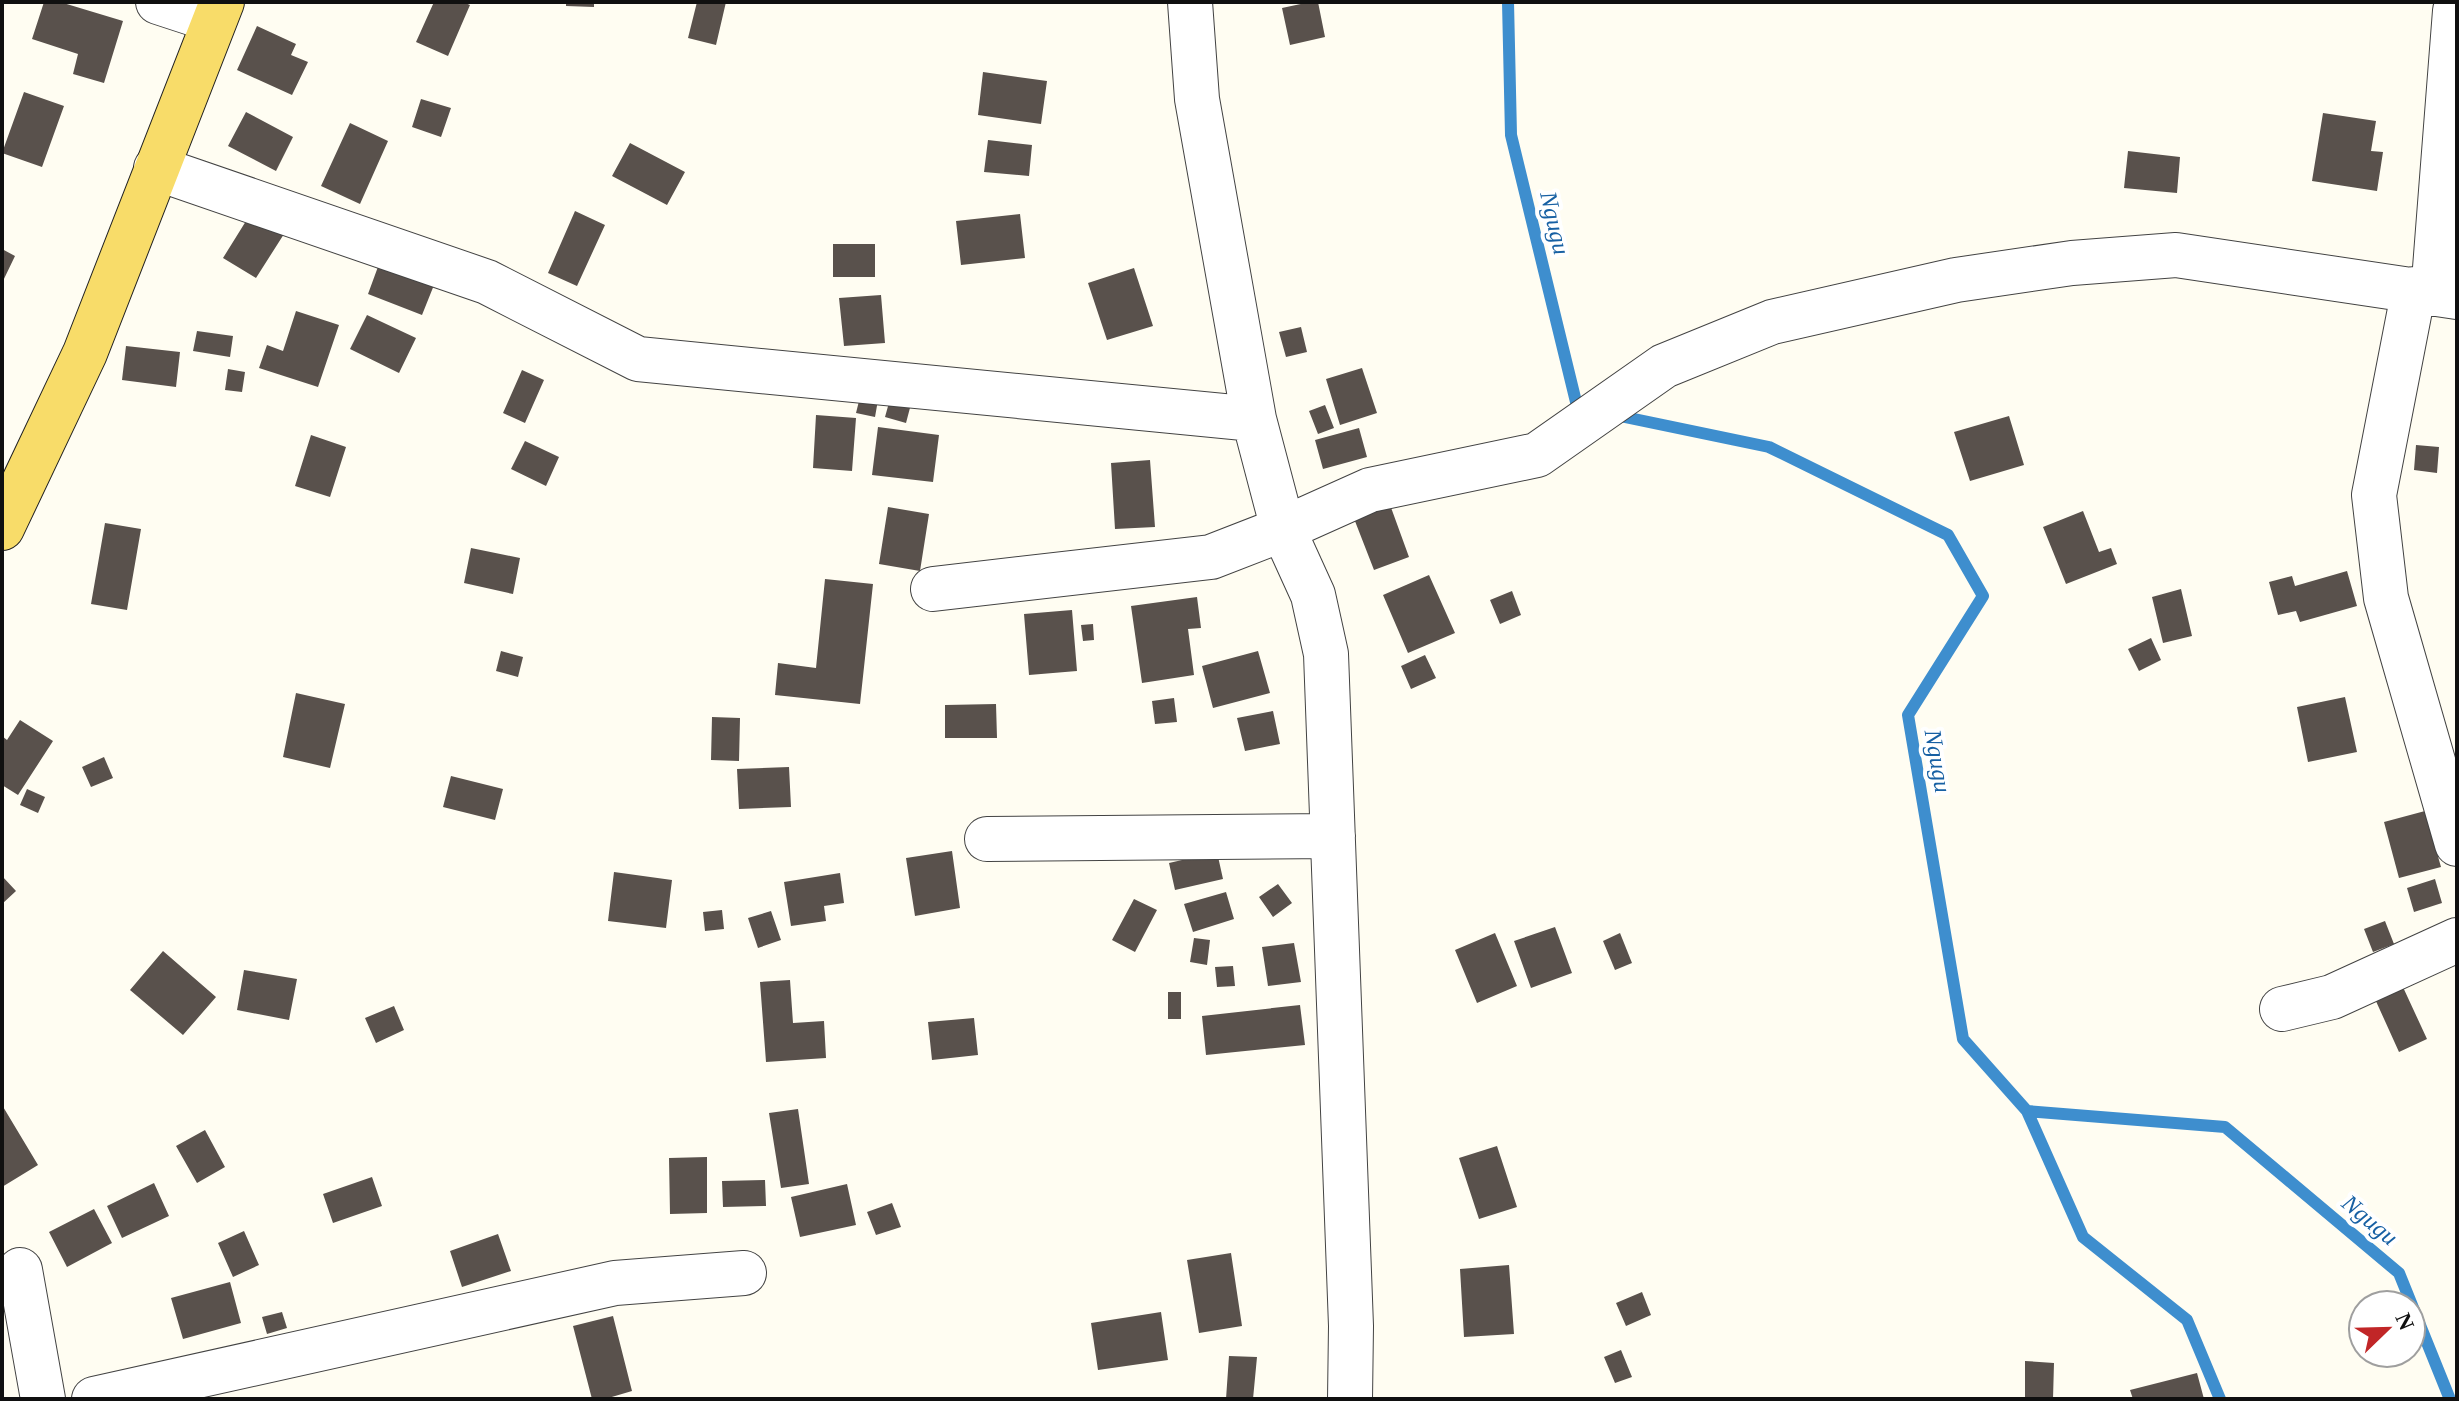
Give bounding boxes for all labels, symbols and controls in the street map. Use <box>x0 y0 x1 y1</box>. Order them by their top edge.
water label: Ngugu <box>1535 188 1575 257</box>
water label: Ngugu <box>1919 726 1956 795</box>
water label: Ngugu <box>2336 1189 2403 1251</box>
north arrow <box>2347 1289 2427 1369</box>
text: N <box>2390 1309 2420 1334</box>

